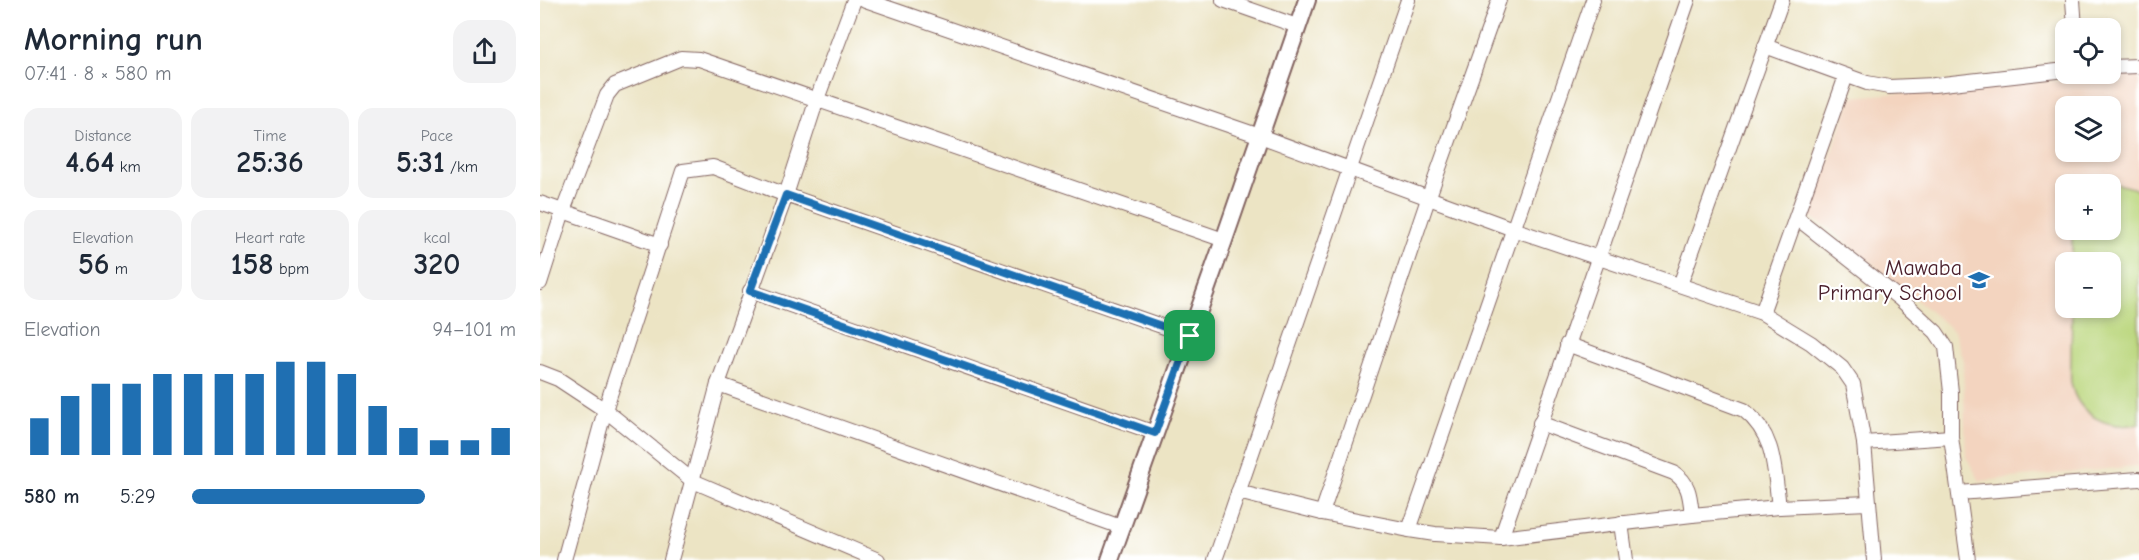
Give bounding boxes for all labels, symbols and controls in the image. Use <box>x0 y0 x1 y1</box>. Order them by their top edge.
map controls <box>2055 18 2121 318</box>
button: locate <box>2055 18 2121 84</box>
text: Morning run <box>24 20 203 58</box>
button: share <box>453 20 516 83</box>
text: 07:41 · 8 × 580 m <box>24 62 171 85</box>
button: layers <box>2055 96 2121 162</box>
text: Distance <box>74 127 132 145</box>
text: Time <box>253 127 287 145</box>
text: Pace <box>421 127 453 145</box>
text: 4.64 <box>65 145 114 180</box>
text: 25:36 <box>236 145 304 180</box>
text: 5:31 <box>396 145 445 180</box>
text: km <box>114 158 141 176</box>
text: /km <box>445 158 478 176</box>
button: + <box>2055 174 2121 240</box>
text: Elevation <box>72 229 134 247</box>
text: Heart rate <box>235 229 305 247</box>
text: kcal <box>424 229 450 247</box>
text: 56 <box>78 247 110 282</box>
text: 158 <box>231 247 274 282</box>
text: 320 <box>414 247 460 282</box>
button: − <box>2055 252 2121 318</box>
place label: Mawaba Primary School <box>1818 255 1962 306</box>
text: m <box>110 260 128 278</box>
text: bpm <box>274 260 309 278</box>
school or university icon: Mawaba Primary School <box>1967 268 1991 292</box>
pin <box>1164 310 1215 361</box>
text: Elevation <box>24 318 101 341</box>
text: 94–101 m <box>432 318 516 341</box>
icon: arrive <box>1173 319 1206 352</box>
text: 580 m <box>24 485 79 508</box>
text: 5:29 <box>120 485 156 508</box>

